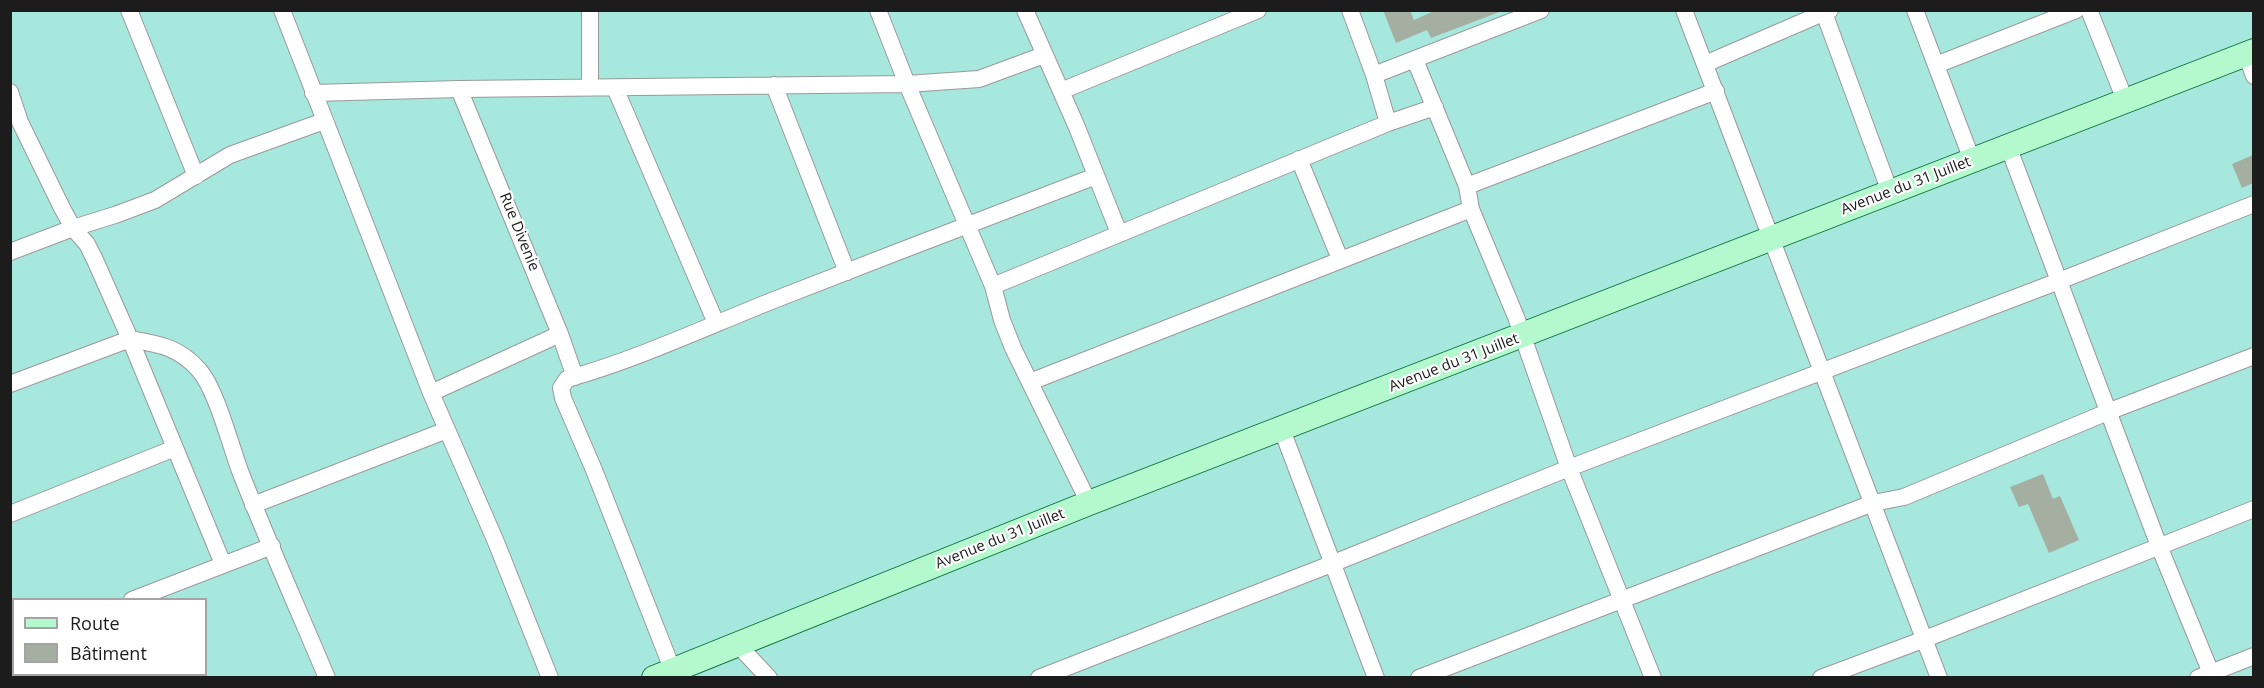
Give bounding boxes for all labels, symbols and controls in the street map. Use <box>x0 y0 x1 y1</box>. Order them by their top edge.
street label: Avenue du 31 Juillet <box>1838 153 1974 219</box>
street label: Rue Divenie <box>495 190 543 274</box>
street label: Avenue du 31 Juillet <box>1386 330 1522 396</box>
street label: Avenue du 31 Juillet <box>933 505 1067 573</box>
legend <box>12 598 207 676</box>
text: Route <box>70 611 120 635</box>
text: Bâtiment <box>70 641 147 665</box>

